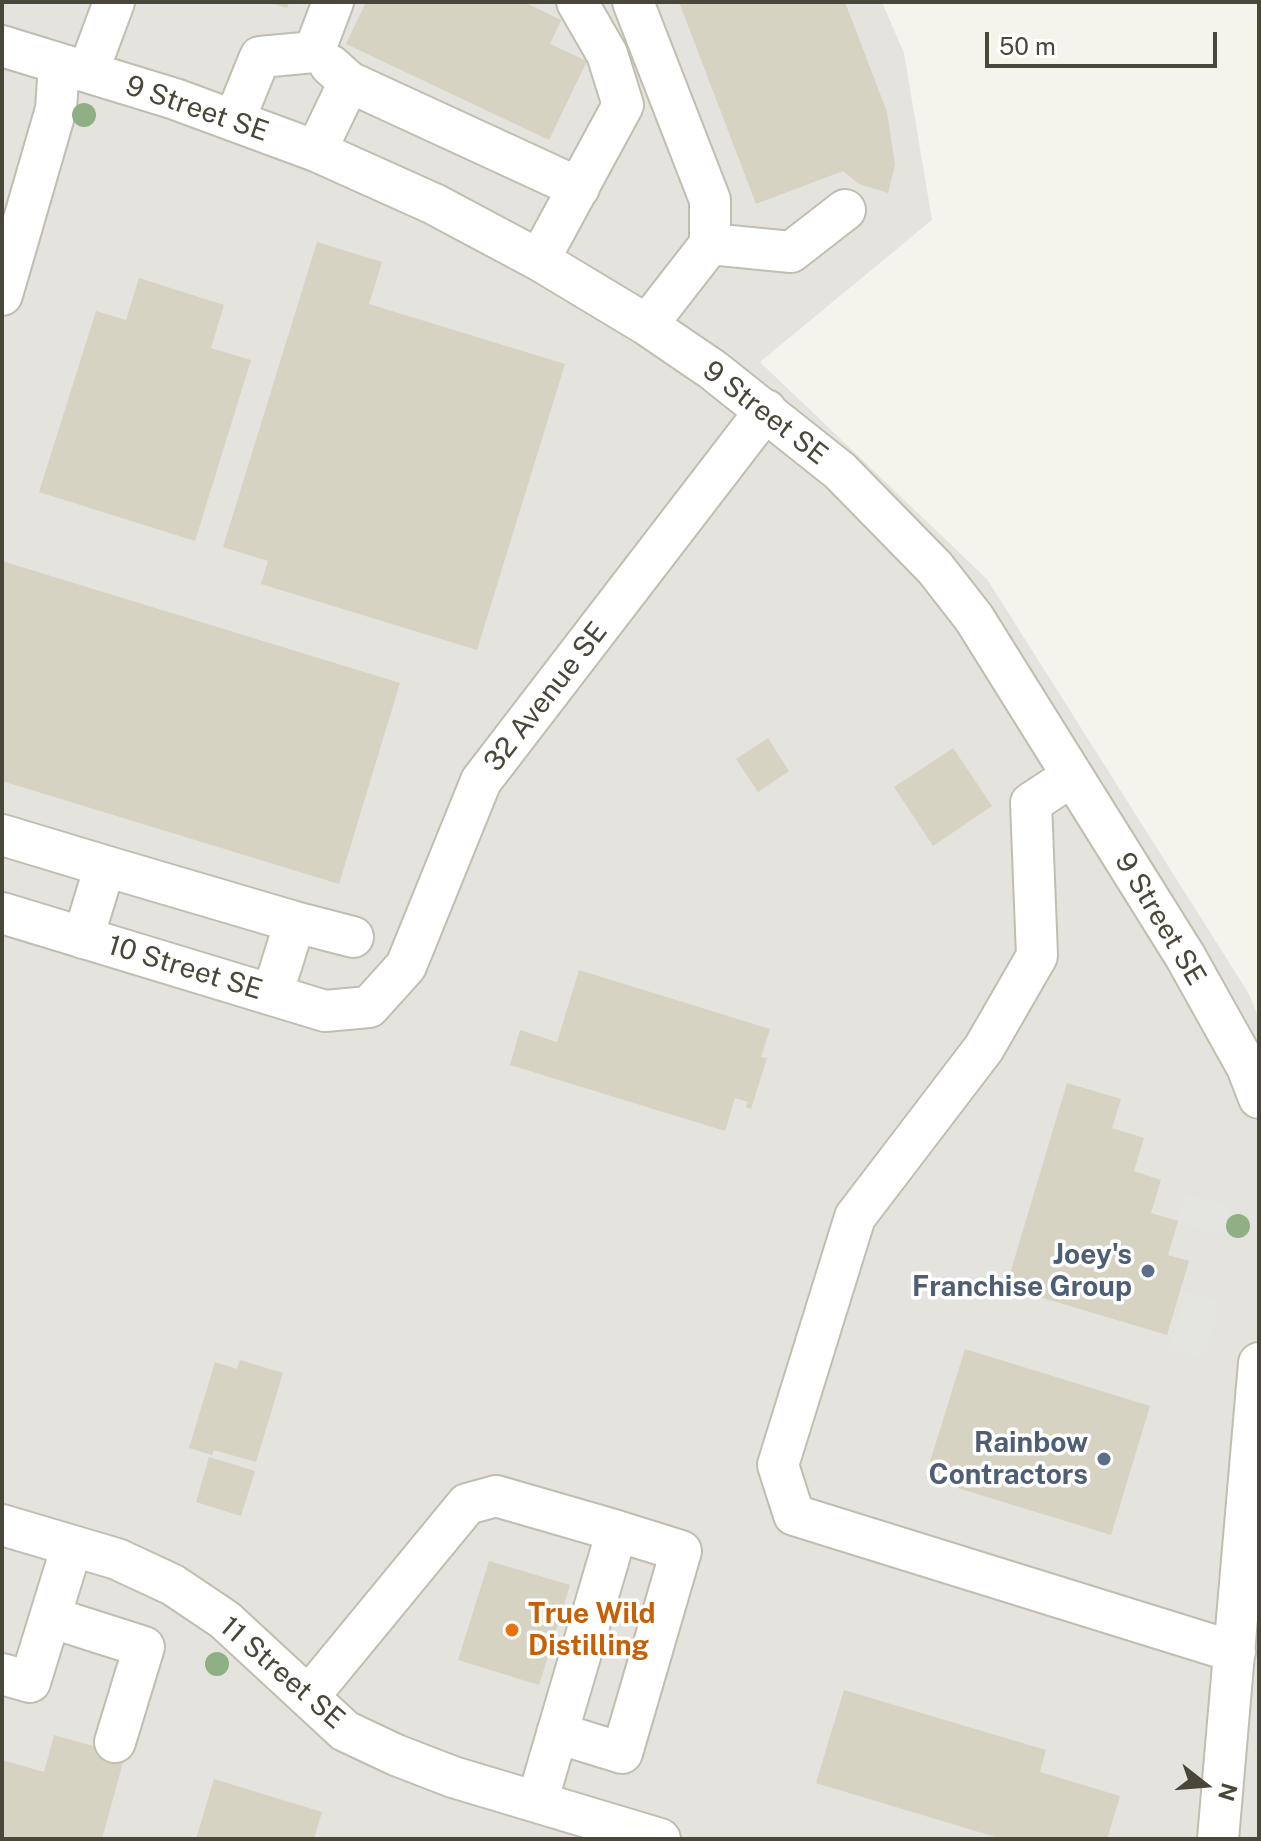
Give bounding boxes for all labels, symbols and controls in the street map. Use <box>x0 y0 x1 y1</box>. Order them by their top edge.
scale bar <box>989 16 1221 66</box>
text: 50 m <box>999 32 1056 60</box>
street label: 9 Street SE <box>121 69 273 149</box>
street label: 9 Street SE <box>696 354 834 472</box>
street label: 32 Avenue SE <box>477 616 615 778</box>
street label: 9 Street SE <box>1107 847 1213 991</box>
street label: 10 Street SE <box>104 929 266 1007</box>
place label: Joey's Franchise Group <box>912 1238 1132 1304</box>
marker: Joey's Franchise Group <box>1139 1262 1157 1280</box>
place label: Rainbow Contractors <box>928 1426 1088 1492</box>
marker: Rainbow Contractors <box>1095 1450 1113 1468</box>
place label: True Wild Distilling <box>528 1597 656 1663</box>
street label: 11 Street SE <box>213 1610 351 1736</box>
marker: True Wild Distilling <box>503 1621 521 1639</box>
north arrow <box>1165 1745 1245 1825</box>
text: N <box>1213 1780 1243 1804</box>

